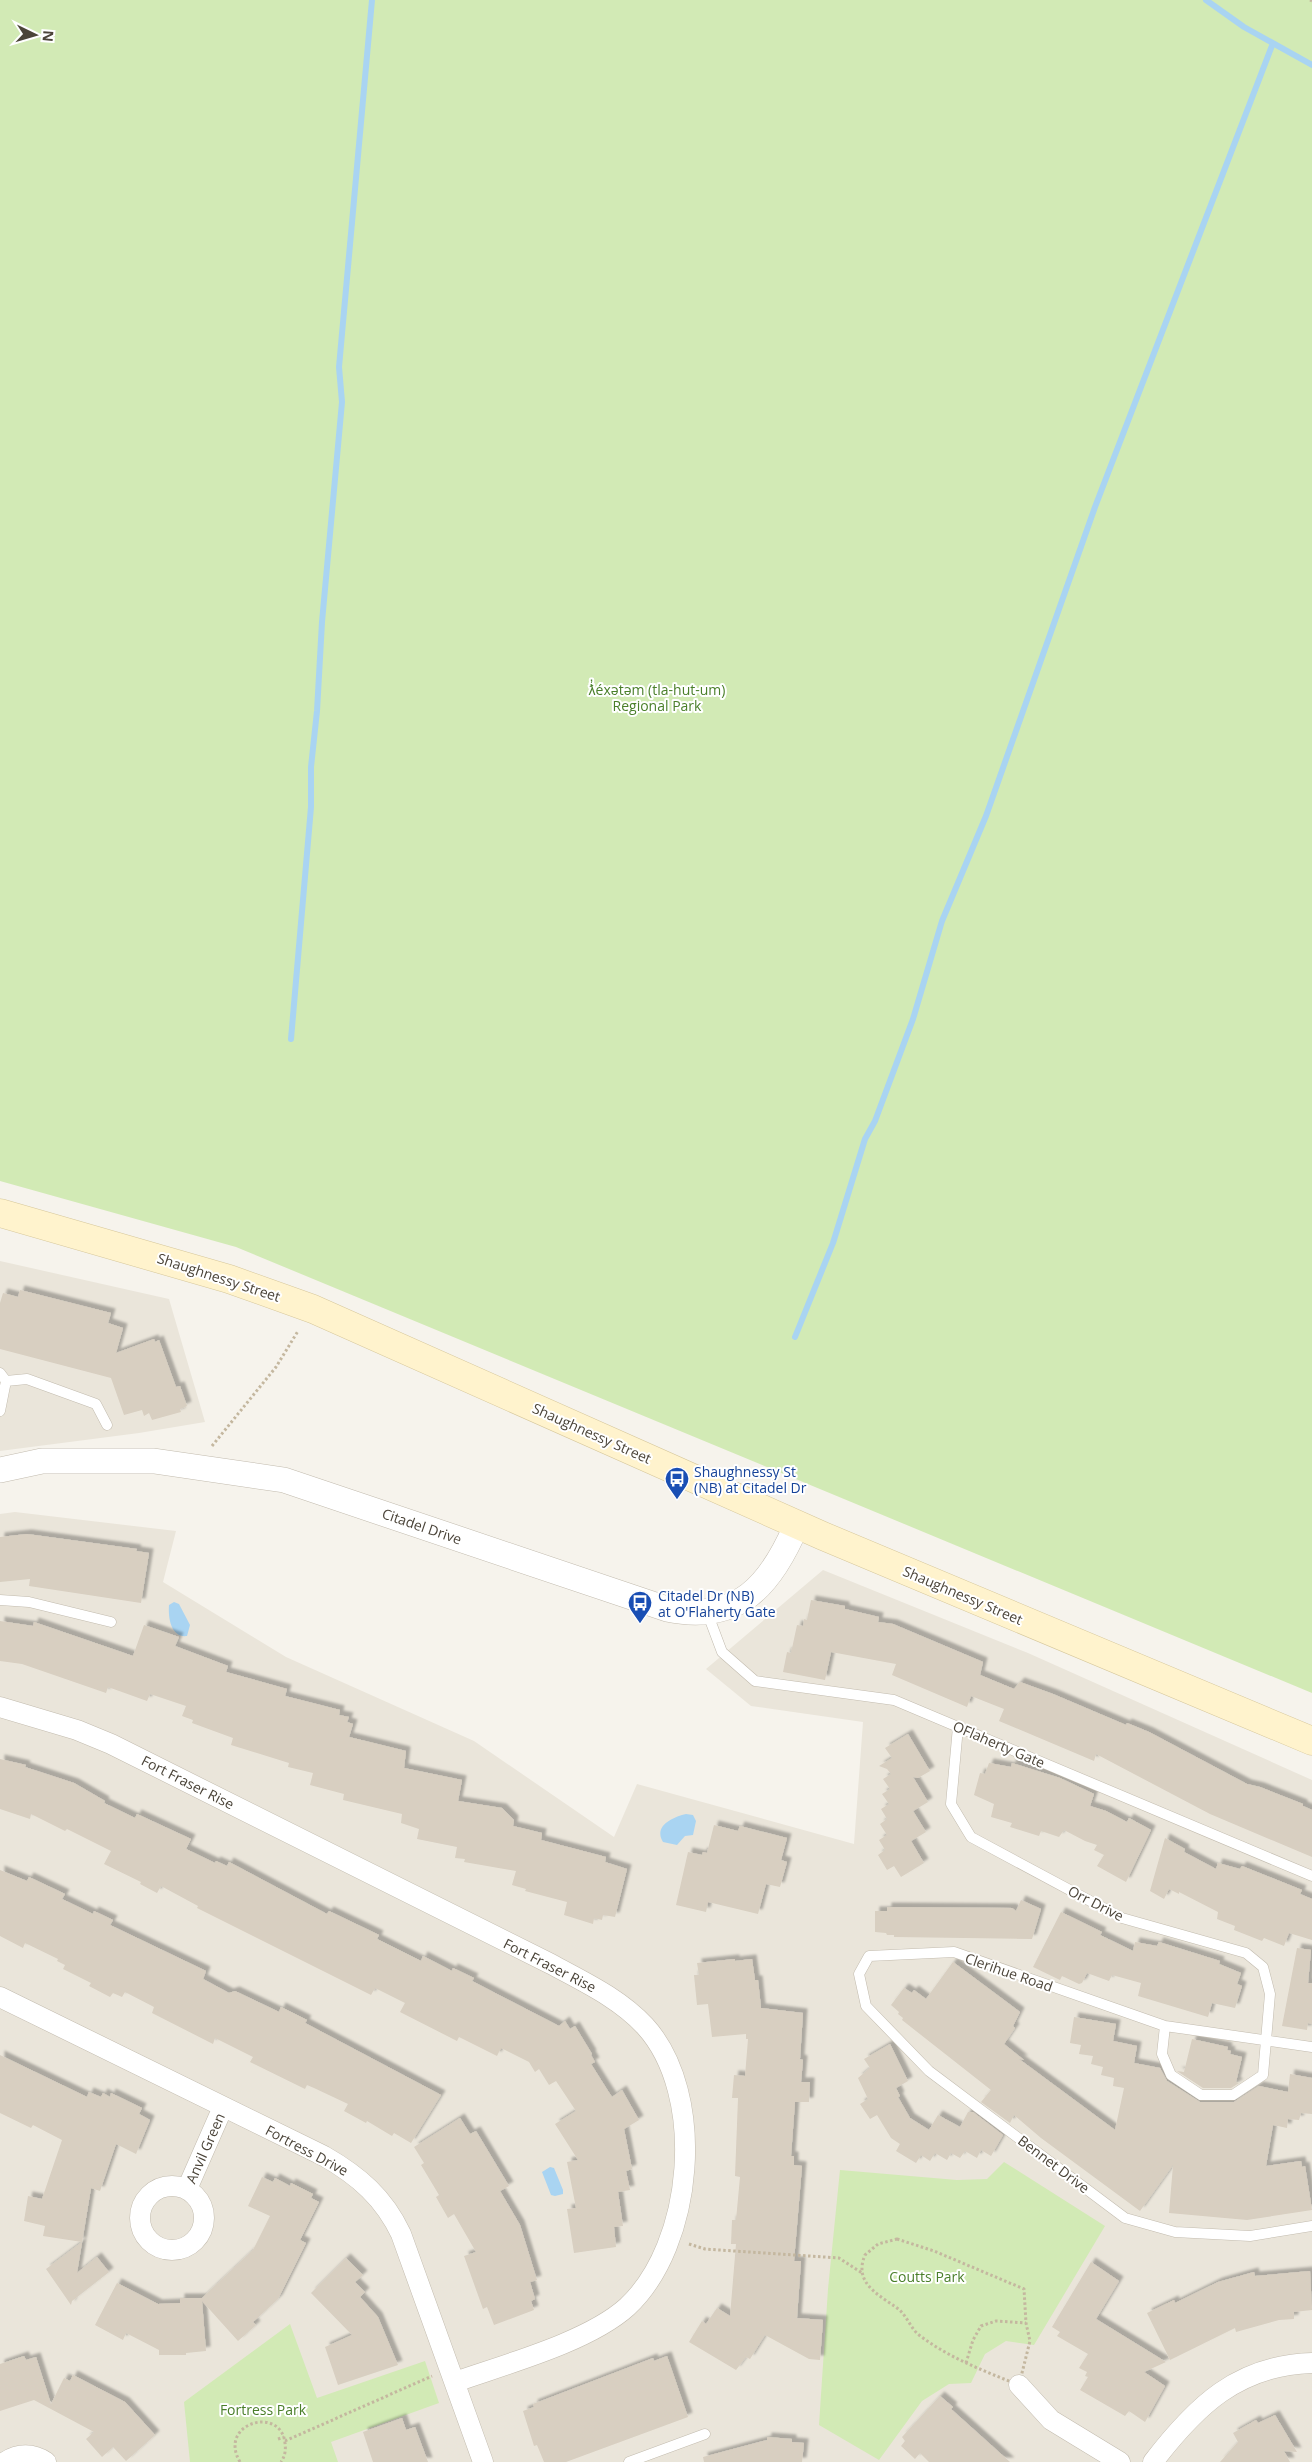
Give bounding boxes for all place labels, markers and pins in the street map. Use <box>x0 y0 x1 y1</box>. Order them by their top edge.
place label: Shaughnessy St (NB) at Citadel Dr <box>694 1462 807 1497</box>
bus stop icon: Shaughnessy St (NB) at Citadel Dr <box>664 1466 690 1500</box>
place label: Citadel Dr (NB) at O'Flaherty Gate <box>658 1586 776 1621</box>
bus stop icon: Citadel Dr (NB) at O'Flaherty Gate <box>627 1590 653 1624</box>

